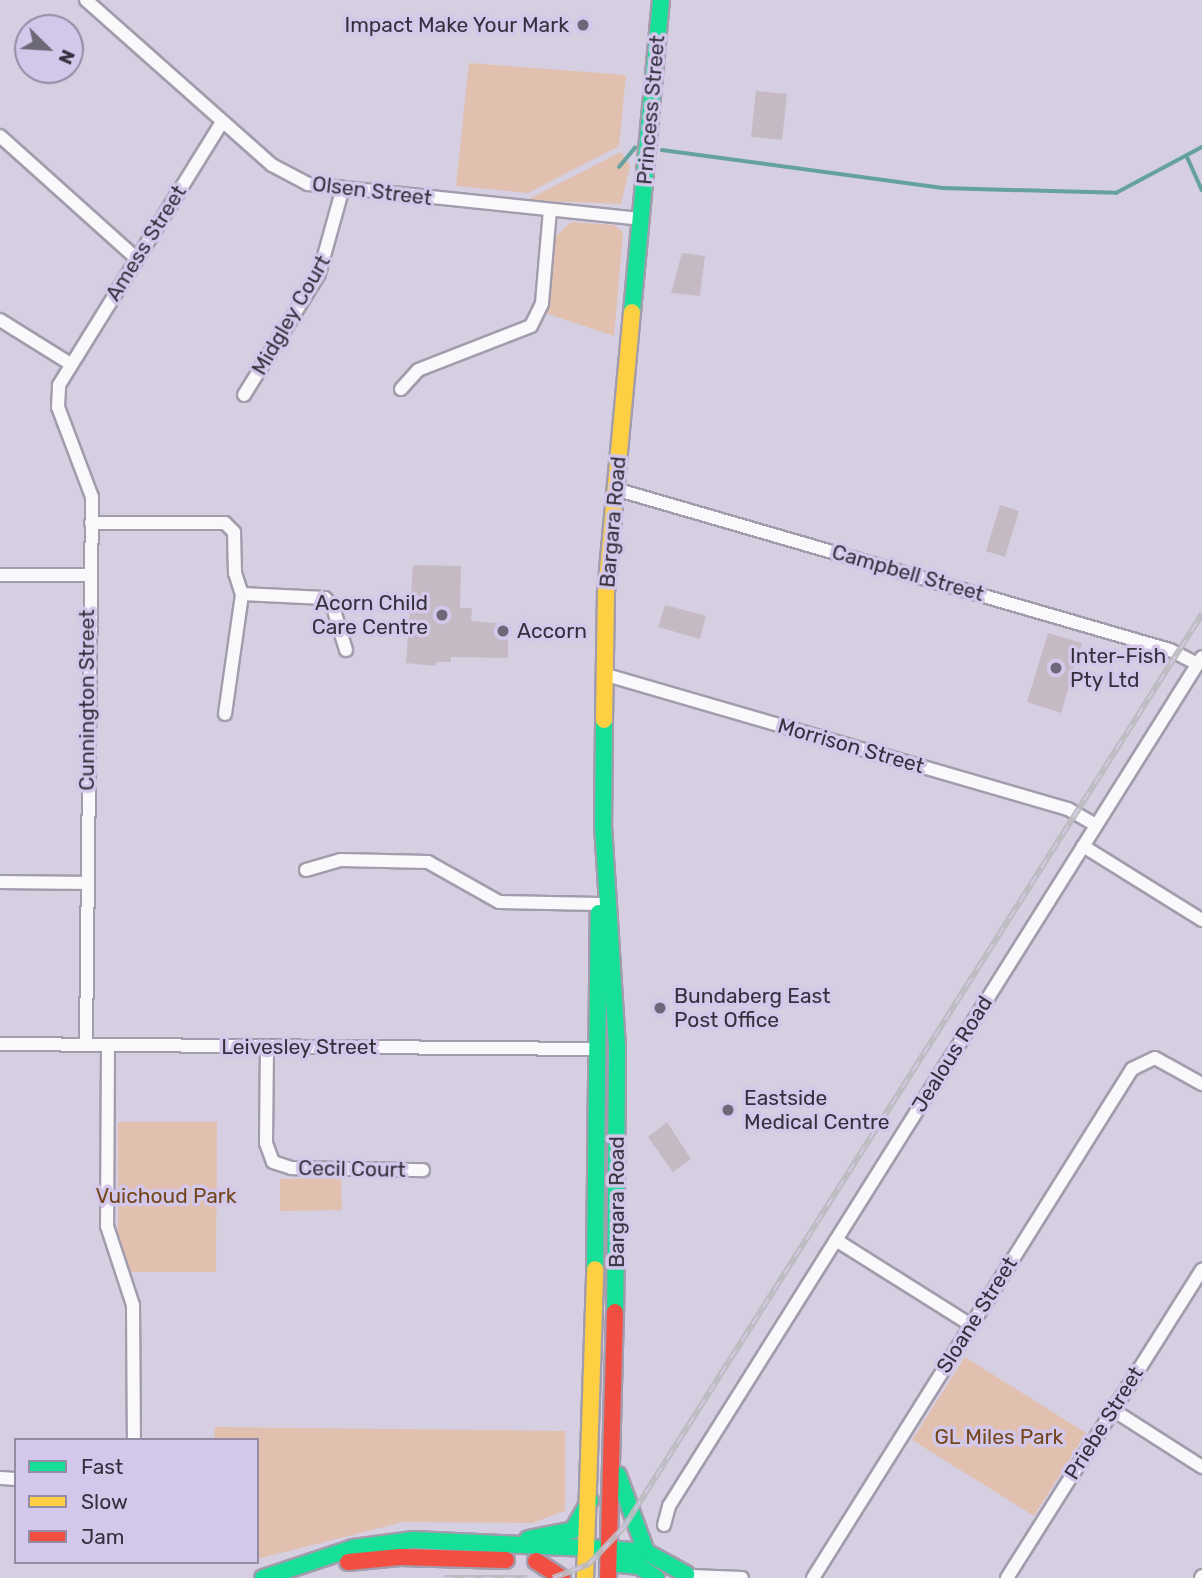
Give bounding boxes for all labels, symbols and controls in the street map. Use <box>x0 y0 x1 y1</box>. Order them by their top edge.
place label: Impact Make Your Mark <box>343 12 569 38</box>
north arrow <box>14 14 84 84</box>
marker: Impact Make Your Mark <box>575 17 591 33</box>
street label: Princess Street <box>632 34 670 186</box>
text: N <box>54 46 80 68</box>
street label: Olsen Street <box>311 171 433 211</box>
street label: Amess Street <box>100 180 192 306</box>
street label: Midgley Court <box>246 250 336 380</box>
street label: Bargara Road <box>595 455 631 589</box>
street label: Campbell Street <box>829 539 987 607</box>
place label: Acorn Child Care Centre <box>312 590 428 640</box>
marker: Acorn Child Care Centre <box>434 607 450 623</box>
street label: Cunnington Street <box>74 609 100 791</box>
place label: Accorn <box>517 618 587 644</box>
marker: Accorn <box>495 623 511 639</box>
place label: Inter-Fish Pty Ltd <box>1070 643 1166 693</box>
marker: Inter-Fish Pty Ltd <box>1048 660 1064 676</box>
street label: Morrison Street <box>775 713 927 779</box>
place label: Bundaberg East Post Office <box>674 983 830 1033</box>
street label: Jealous Road <box>906 991 998 1117</box>
marker: Bundaberg East Post Office <box>652 1000 668 1016</box>
street label: Leivesley Street <box>221 1034 377 1060</box>
place label: Eastside Medical Centre <box>744 1085 890 1135</box>
marker: Eastside Medical Centre <box>718 1100 738 1120</box>
street label: Bargara Road <box>604 1136 630 1268</box>
street label: Cecil Court <box>298 1155 406 1183</box>
park label: Vuichoud Park <box>95 1183 237 1209</box>
street label: Sloane Street <box>931 1252 1023 1378</box>
street label: Priebe Street <box>1059 1362 1149 1484</box>
park label: GL Miles Park <box>934 1424 1064 1450</box>
legend <box>14 1438 259 1564</box>
text: Fast <box>81 1454 123 1479</box>
text: Slow <box>81 1489 128 1514</box>
text: Jam <box>81 1524 125 1549</box>

